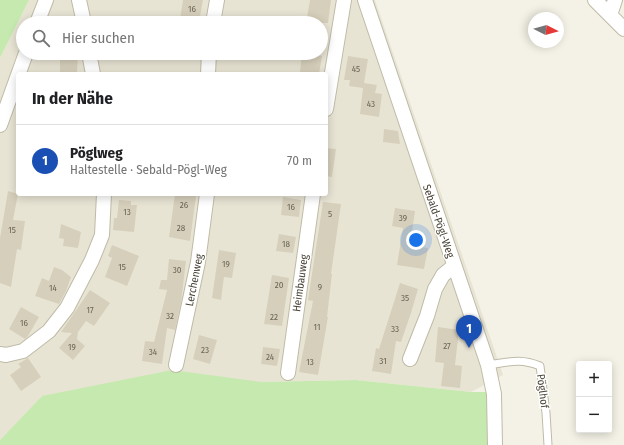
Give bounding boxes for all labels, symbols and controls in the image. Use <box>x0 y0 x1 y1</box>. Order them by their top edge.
house number: 16 <box>188 4 197 14</box>
north arrow <box>528 12 564 48</box>
search box <box>16 16 328 60</box>
icon: search <box>30 27 52 49</box>
text: Hier suchen <box>62 29 135 47</box>
house number: 45 <box>352 64 360 74</box>
text: In der Nähe <box>32 88 113 109</box>
house number: 43 <box>367 99 375 109</box>
text: Pöglweg <box>70 144 123 162</box>
text: 1 <box>42 153 48 168</box>
text: 70 m <box>287 153 312 168</box>
text: Haltestelle · Sebald-Pögl-Weg <box>70 162 227 177</box>
street label: Sebald-Pögl-Weg <box>420 183 457 260</box>
house number: 26 <box>180 200 189 210</box>
house number: 16 <box>287 202 296 212</box>
house number: 13 <box>123 207 131 217</box>
house number: 5 <box>328 209 332 219</box>
house number: 39 <box>399 213 407 223</box>
house number: 28 <box>177 223 186 233</box>
house number: 15 <box>8 225 16 235</box>
your location <box>406 230 426 250</box>
house number: 18 <box>282 239 291 249</box>
street label: Lerchenweg <box>183 252 206 307</box>
street label: Heimbauweg <box>290 253 311 313</box>
house number: 19 <box>222 259 230 269</box>
house number: 15 <box>118 262 126 272</box>
house number: 30 <box>173 265 182 275</box>
house number: 20 <box>275 280 284 290</box>
house number: 9 <box>318 282 322 292</box>
house number: 14 <box>49 283 58 293</box>
house number: 35 <box>401 293 409 303</box>
house number: 17 <box>86 305 94 315</box>
house number: 32 <box>166 311 174 321</box>
house number: 22 <box>270 312 278 322</box>
pin: 1 <box>456 315 482 348</box>
house number: 16 <box>20 318 29 328</box>
house number: 11 <box>314 322 320 332</box>
house number: 33 <box>391 324 399 334</box>
house number: 27 <box>443 341 451 351</box>
house number: 19 <box>68 342 76 352</box>
house number: 23 <box>201 345 209 355</box>
house number: 34 <box>149 347 158 357</box>
house number: 24 <box>266 352 275 362</box>
house number: 31 <box>379 356 387 366</box>
house number: 13 <box>306 357 314 367</box>
map controls <box>576 361 612 433</box>
button: + <box>576 361 612 397</box>
street label: Pöglhof <box>534 373 551 409</box>
button: − <box>576 397 612 433</box>

